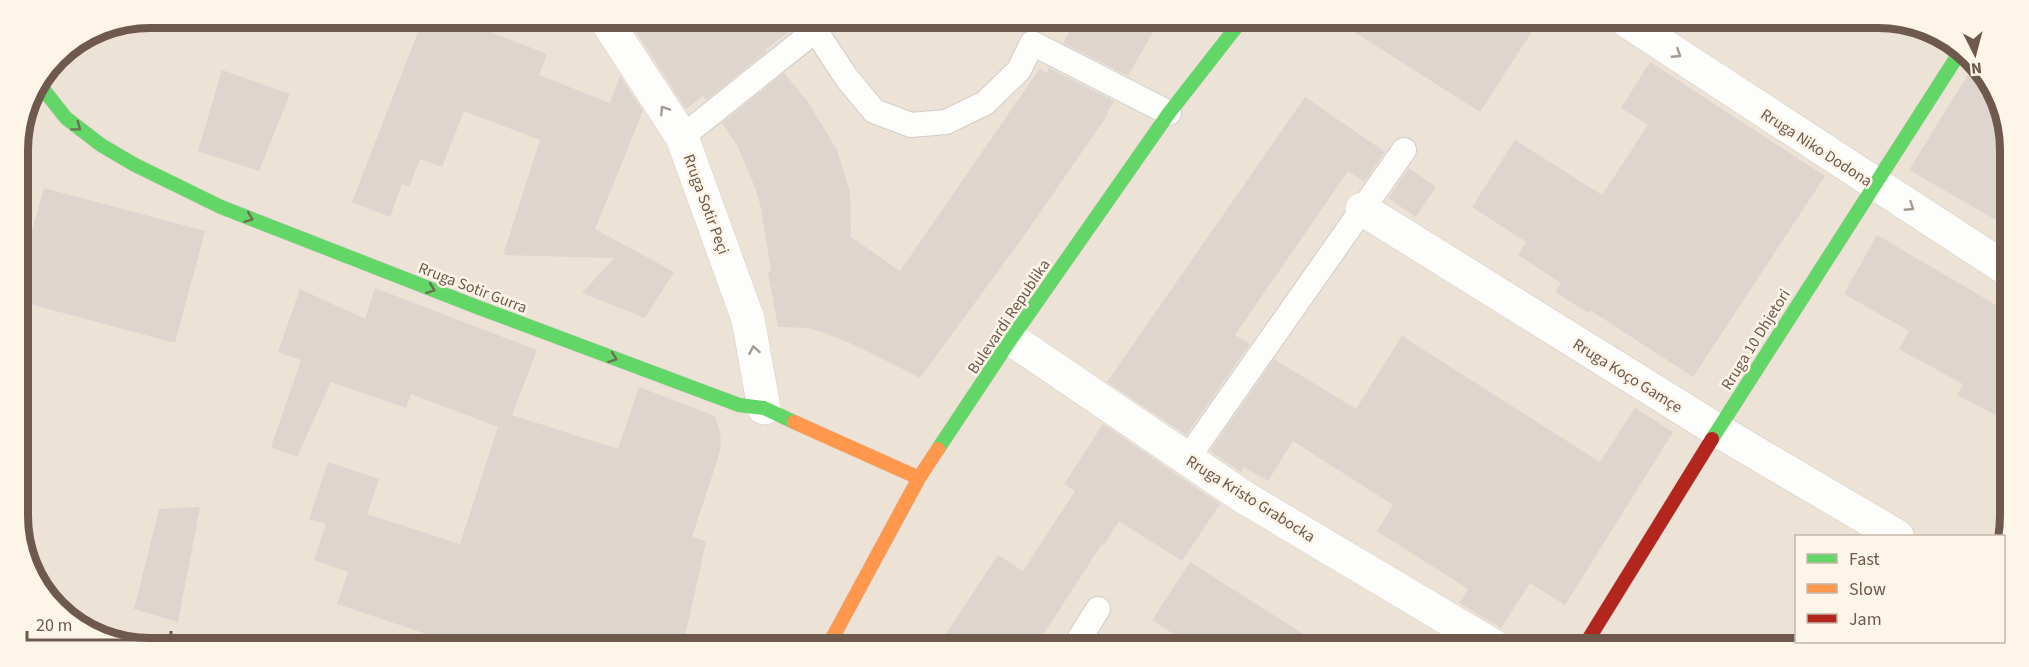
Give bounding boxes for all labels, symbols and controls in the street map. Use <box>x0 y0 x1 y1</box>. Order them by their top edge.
north arrow <box>1945 24 2005 84</box>
one-way arrow <box>1670 47 1681 58</box>
text: N <box>1970 56 1983 79</box>
street label: Rruga Niko Dodona <box>1756 103 1877 192</box>
one-way arrow <box>661 105 672 116</box>
one-way arrow <box>71 120 82 131</box>
street label: Rruga Sotir Peçi <box>678 151 734 258</box>
one-way arrow <box>1904 200 1914 212</box>
one-way arrow <box>244 210 254 223</box>
street label: Bulevardi Republika <box>962 255 1055 378</box>
street label: Rruga Sotir Gurra <box>415 257 530 319</box>
one-way arrow <box>425 282 436 294</box>
street label: Rruga 10 Dhjetori <box>1716 285 1796 394</box>
street label: Rruga Koço Gamçe <box>1569 333 1686 418</box>
one-way arrow <box>748 345 761 355</box>
one-way arrow <box>607 350 618 363</box>
street label: Rruga Kristo Grabocka <box>1182 450 1319 547</box>
legend <box>1795 535 2005 643</box>
text: Fast <box>1849 547 1880 572</box>
text: Slow <box>1849 577 1886 602</box>
scale bar <box>27 604 171 642</box>
text: Jam <box>1849 607 1882 632</box>
text: 20 m <box>36 613 72 638</box>

